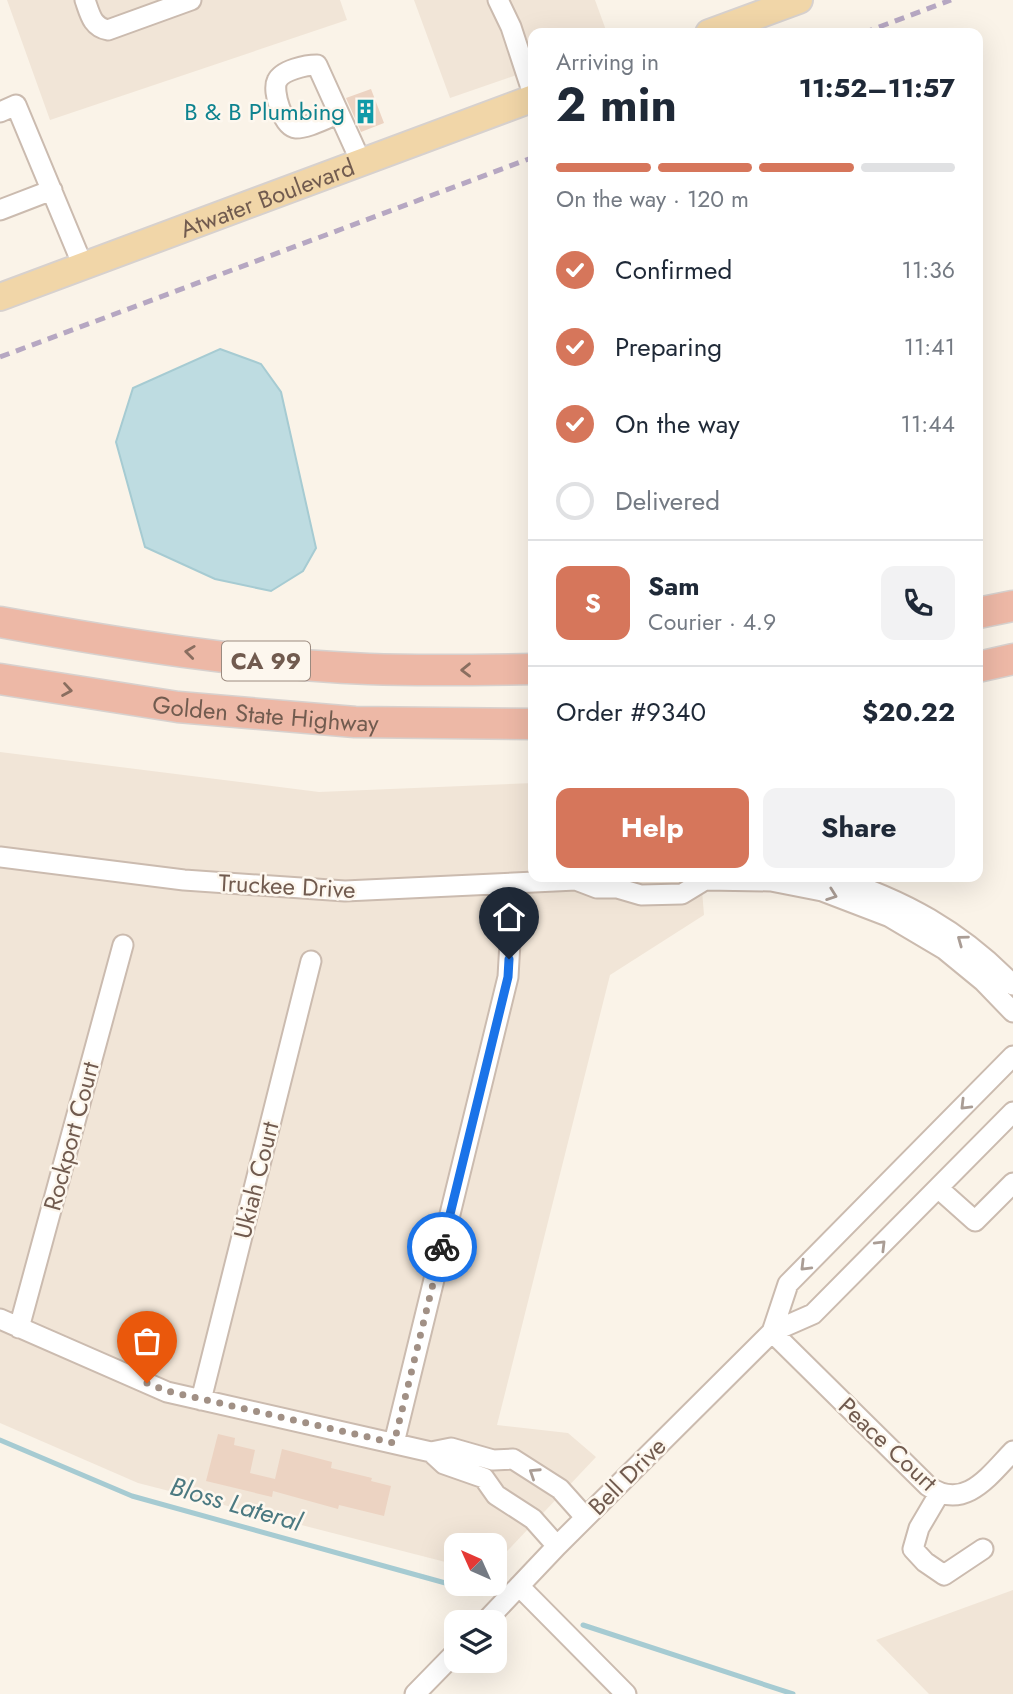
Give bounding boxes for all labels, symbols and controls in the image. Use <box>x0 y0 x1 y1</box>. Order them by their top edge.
text: Arriving in <box>556 45 659 79</box>
text: 11:52–11:57 <box>799 69 955 107</box>
text: 2 min <box>556 72 677 138</box>
place label: B & B Plumbing <box>184 94 345 129</box>
building icon: B & B Plumbing <box>351 97 379 125</box>
street label: Atwater Boulevard <box>175 149 359 246</box>
text: On the way · 120 m <box>556 182 749 216</box>
icon: check <box>556 251 594 289</box>
text: Confirmed <box>615 251 732 289</box>
text: 11:36 <box>902 253 955 287</box>
icon: check <box>556 328 594 366</box>
text: Preparing <box>615 328 722 366</box>
text: 11:41 <box>904 330 955 364</box>
icon: check <box>556 405 594 443</box>
text: On the way <box>615 405 740 443</box>
text: 11:44 <box>901 407 955 441</box>
text: Delivered <box>615 482 720 520</box>
button: phone <box>881 566 955 640</box>
text: Sam <box>648 567 700 605</box>
text: S <box>585 584 601 622</box>
text: Courier · 4.9 <box>648 605 776 639</box>
road number: CA 99 <box>222 642 310 680</box>
one-way arrow <box>184 644 196 659</box>
one-way arrow <box>460 662 470 678</box>
one-way arrow <box>62 682 73 697</box>
street label: Golden State Highway <box>150 686 379 740</box>
text: Order #9340 <box>556 693 706 731</box>
text: $20.22 <box>862 693 955 731</box>
button: Help <box>556 788 749 868</box>
button: Share <box>763 788 955 868</box>
street label: Truckee Drive <box>218 865 356 907</box>
pin <box>479 887 539 959</box>
one-way arrow <box>825 887 837 901</box>
icon: home <box>490 898 528 936</box>
one-way arrow <box>957 935 970 948</box>
street label: Rockport Court <box>34 1058 108 1214</box>
one-way arrow <box>961 1096 974 1109</box>
street label: Ukiah Court <box>225 1118 287 1242</box>
courier <box>407 1212 477 1282</box>
icon: bike <box>423 1228 461 1266</box>
one-way arrow <box>873 1241 885 1253</box>
one-way arrow <box>801 1258 814 1271</box>
pin <box>117 1311 177 1383</box>
icon: bag <box>128 1322 166 1360</box>
street label: Peace Court <box>831 1389 945 1499</box>
street label: Bell Drive <box>580 1429 674 1523</box>
water label: Bloss Lateral <box>166 1467 307 1541</box>
one-way arrow <box>529 1468 542 1481</box>
north arrow <box>444 1533 508 1596</box>
map controls <box>444 1533 507 1673</box>
button: layers <box>444 1610 507 1673</box>

